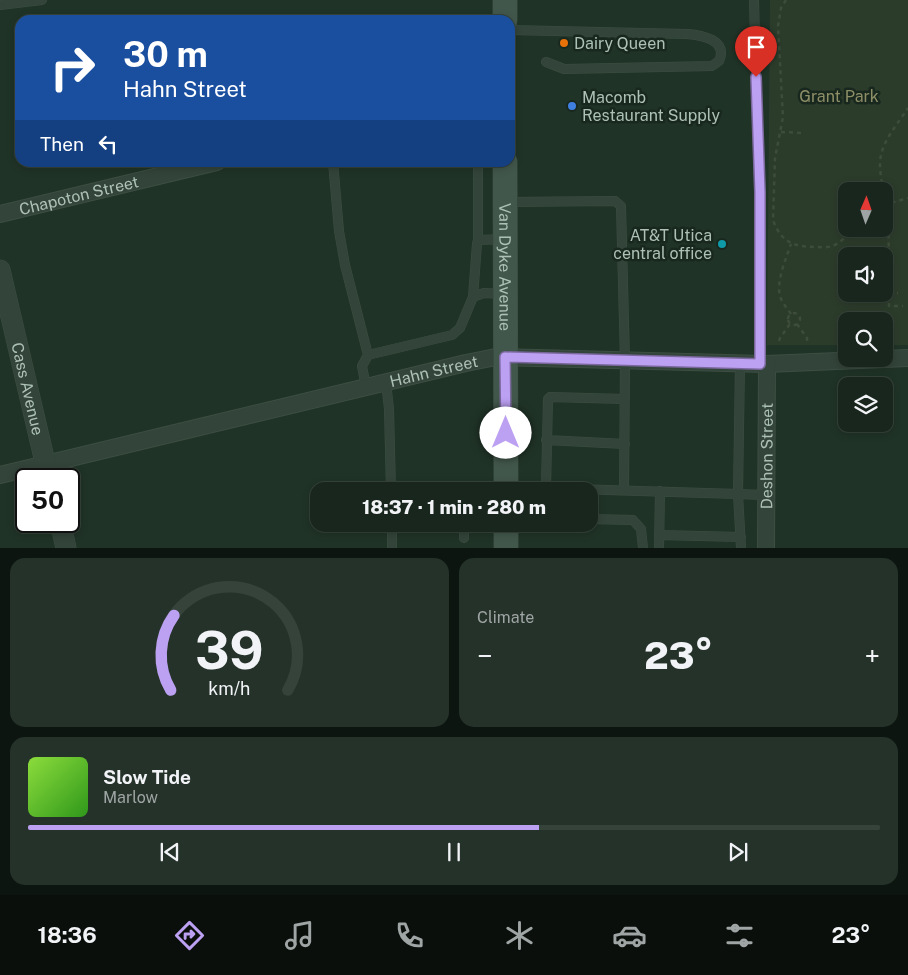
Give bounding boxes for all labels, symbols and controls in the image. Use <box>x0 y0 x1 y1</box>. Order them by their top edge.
pin <box>735 26 777 77</box>
icon: arrive <box>742 33 770 61</box>
text: 30 m <box>123 34 208 75</box>
place label: Dairy Queen <box>574 34 665 53</box>
icon: right <box>40 35 105 100</box>
marker: Dairy Queen <box>558 37 570 49</box>
text: Hahn Street <box>123 76 247 102</box>
park label: Grant Park <box>799 87 879 106</box>
place label: Macomb Restaurant Supply <box>582 88 720 125</box>
marker: Macomb Restaurant Supply <box>566 100 578 112</box>
icon: left <box>94 130 122 158</box>
text: Then <box>40 133 84 155</box>
street label: Chapoton Street <box>17 172 140 219</box>
north arrow <box>838 182 892 238</box>
map controls <box>838 182 893 432</box>
street label: Van Dyke Avenue <box>496 203 515 331</box>
place label: AT&T Utica central office <box>613 226 712 263</box>
marker: AT&T Utica central office <box>716 238 728 250</box>
button: sound <box>838 247 893 302</box>
button: search <box>838 312 893 367</box>
street label: Cass Avenue <box>8 341 48 437</box>
street label: Hahn Street <box>388 351 479 391</box>
button: layers <box>838 377 893 432</box>
street label: Deshon Street <box>757 403 776 509</box>
position arrow <box>479 406 531 458</box>
speed limit sign: 50 <box>15 468 80 533</box>
text: 18:37 · 1 min · 280 m <box>362 496 546 518</box>
text: Climate <box>477 608 534 627</box>
text: 39 <box>195 620 264 681</box>
text: 23° <box>644 633 713 678</box>
text: − <box>477 639 493 672</box>
text: + <box>864 639 880 672</box>
text: km/h <box>208 678 251 699</box>
text: Slow Tide <box>103 766 191 788</box>
text: Marlow <box>103 788 158 807</box>
icon: previous <box>156 838 184 866</box>
icon: pause <box>440 838 468 866</box>
icon: next <box>724 838 752 866</box>
icon: directions <box>172 918 207 953</box>
icon: music <box>282 918 317 953</box>
icon: phone <box>392 918 427 953</box>
icon: climate <box>502 918 537 953</box>
icon: car <box>612 918 647 953</box>
icon: filters <box>722 918 757 953</box>
text: 18:36 <box>37 922 97 948</box>
text: 23° <box>831 922 871 948</box>

